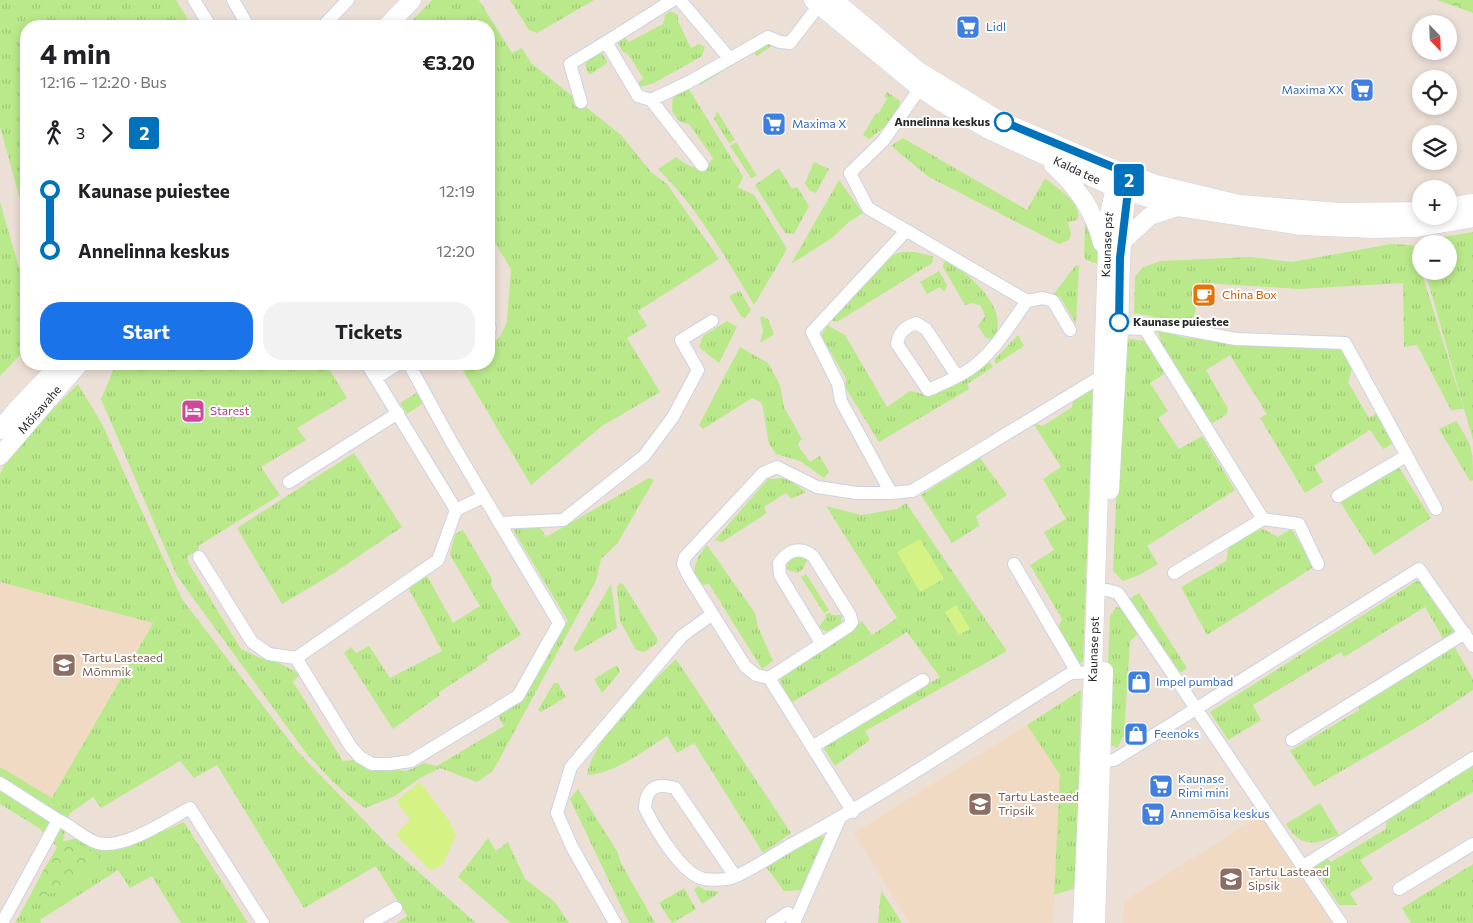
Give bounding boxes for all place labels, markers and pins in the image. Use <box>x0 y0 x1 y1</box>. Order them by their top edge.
supermarket icon: Lidl <box>955 14 981 40</box>
place label: Lidl <box>986 19 1006 33</box>
supermarket icon: Maxima XX <box>1349 77 1375 103</box>
place label: Maxima XX <box>1282 82 1344 96</box>
supermarket icon: Maxima X <box>761 111 787 137</box>
marker: Annelinna keskus <box>994 112 1014 132</box>
place label: Annelinna keskus <box>894 114 990 128</box>
place label: Maxima X <box>792 116 846 130</box>
cafe icon: China Box <box>1191 282 1217 308</box>
place label: China Box <box>1222 287 1277 301</box>
marker: Kaunase puiestee <box>1109 312 1129 332</box>
place label: Kaunase puiestee <box>1133 314 1229 328</box>
hotel icon: Starest <box>180 398 206 424</box>
place label: Starest <box>210 403 249 417</box>
place label: Tartu Lasteaed Mõmmik <box>82 650 163 678</box>
school or university icon: Tartu Lasteaed Mõmmik <box>51 652 77 678</box>
shop icon: Impel pumbad <box>1126 669 1152 695</box>
place label: Impel pumbad <box>1156 674 1233 688</box>
shop icon: Feenoks <box>1123 721 1149 747</box>
place label: Feenoks <box>1154 726 1199 740</box>
place label: Kaunase Rimi mini <box>1178 771 1229 799</box>
supermarket icon: Kaunase Rimi mini <box>1148 773 1174 799</box>
place label: Tartu Lasteaed Tripsik <box>998 789 1079 817</box>
school or university icon: Tartu Lasteaed Tripsik <box>967 791 993 817</box>
supermarket icon: Annemõisa keskus <box>1140 801 1166 827</box>
place label: Annemõisa keskus <box>1170 806 1270 820</box>
place label: Tartu Lasteaed Sipsik <box>1248 864 1329 892</box>
school or university icon: Tartu Lasteaed Sipsik <box>1218 866 1244 892</box>

